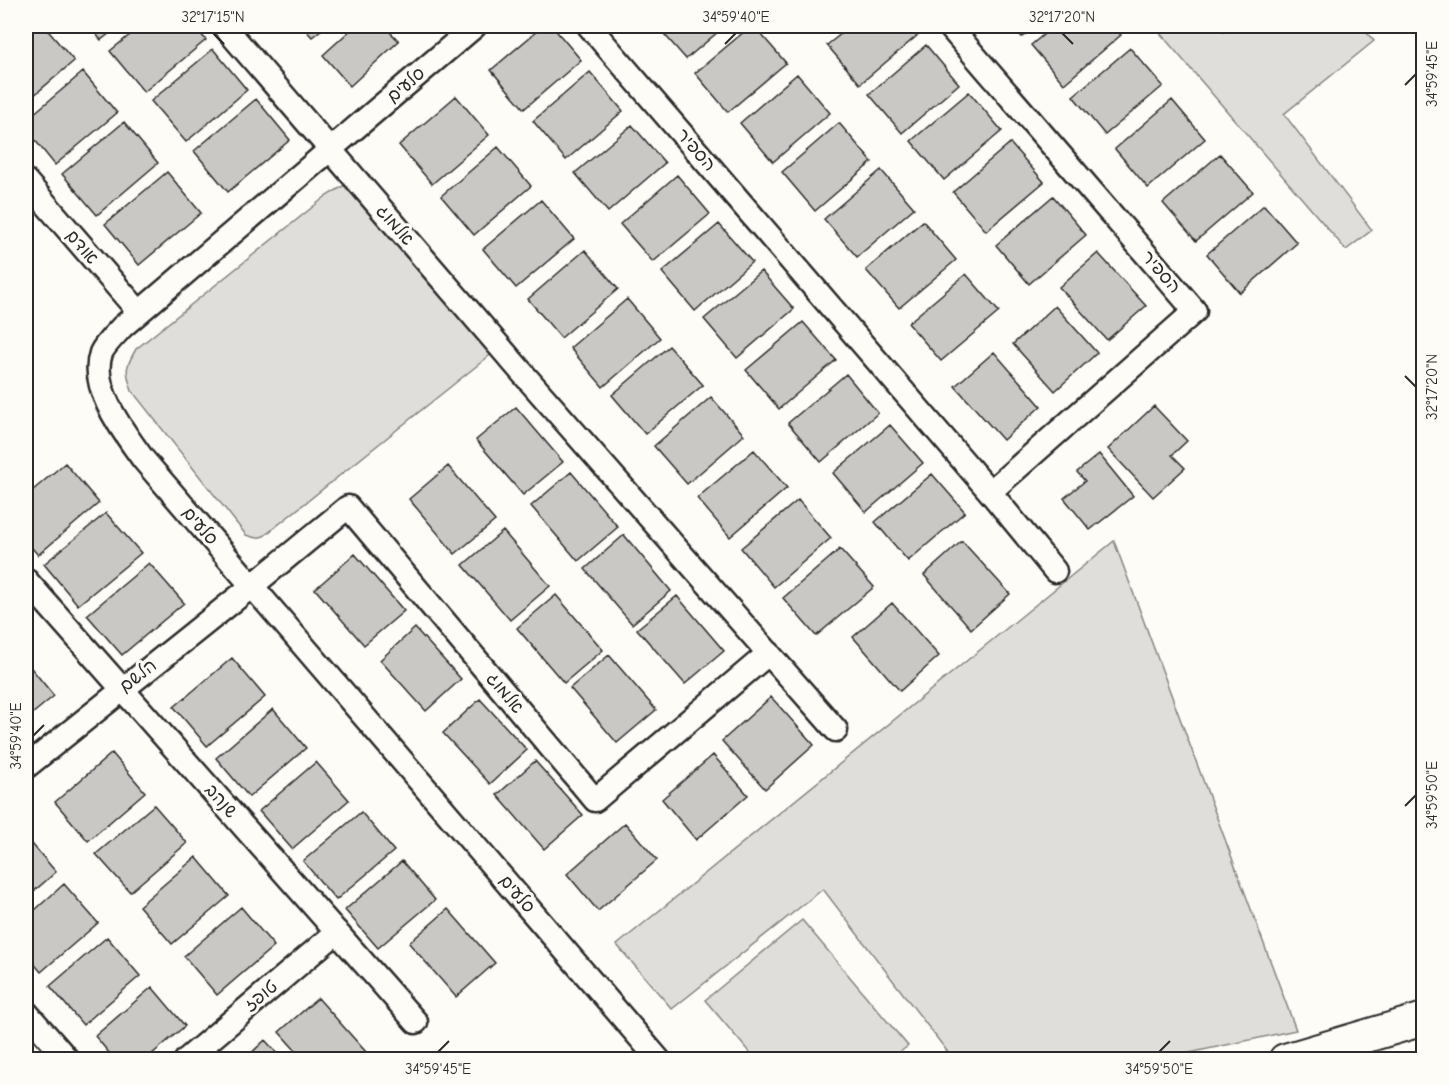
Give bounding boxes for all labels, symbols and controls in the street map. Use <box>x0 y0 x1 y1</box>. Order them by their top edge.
text: 32°17'15"N <box>181 8 245 26</box>
text: 34°59'40"E <box>702 8 770 26</box>
text: 32°17'20"N <box>1029 8 1095 26</box>
text: 34°59'45"E <box>1423 41 1441 107</box>
street label: סלעים <box>383 63 429 107</box>
street label: הספיר <box>672 124 720 176</box>
street label: אלמוג <box>372 200 418 250</box>
street label: אודם <box>61 225 103 269</box>
street label: הספיר <box>1137 246 1185 298</box>
text: 32°17'20"N <box>1423 354 1441 420</box>
street label: סלעים <box>178 503 222 549</box>
street label: הלשם <box>115 655 161 697</box>
street label: אלמוג <box>482 668 528 718</box>
text: 34°59'40"E <box>7 702 25 770</box>
text: 34°59'50"E <box>1423 761 1441 829</box>
street label: שנהב <box>201 780 242 823</box>
street label: סלעים <box>495 871 539 917</box>
street label: טופז <box>240 976 282 1016</box>
text: 34°59'45"E <box>405 1060 471 1078</box>
text: 34°59'50"E <box>1125 1060 1193 1078</box>

